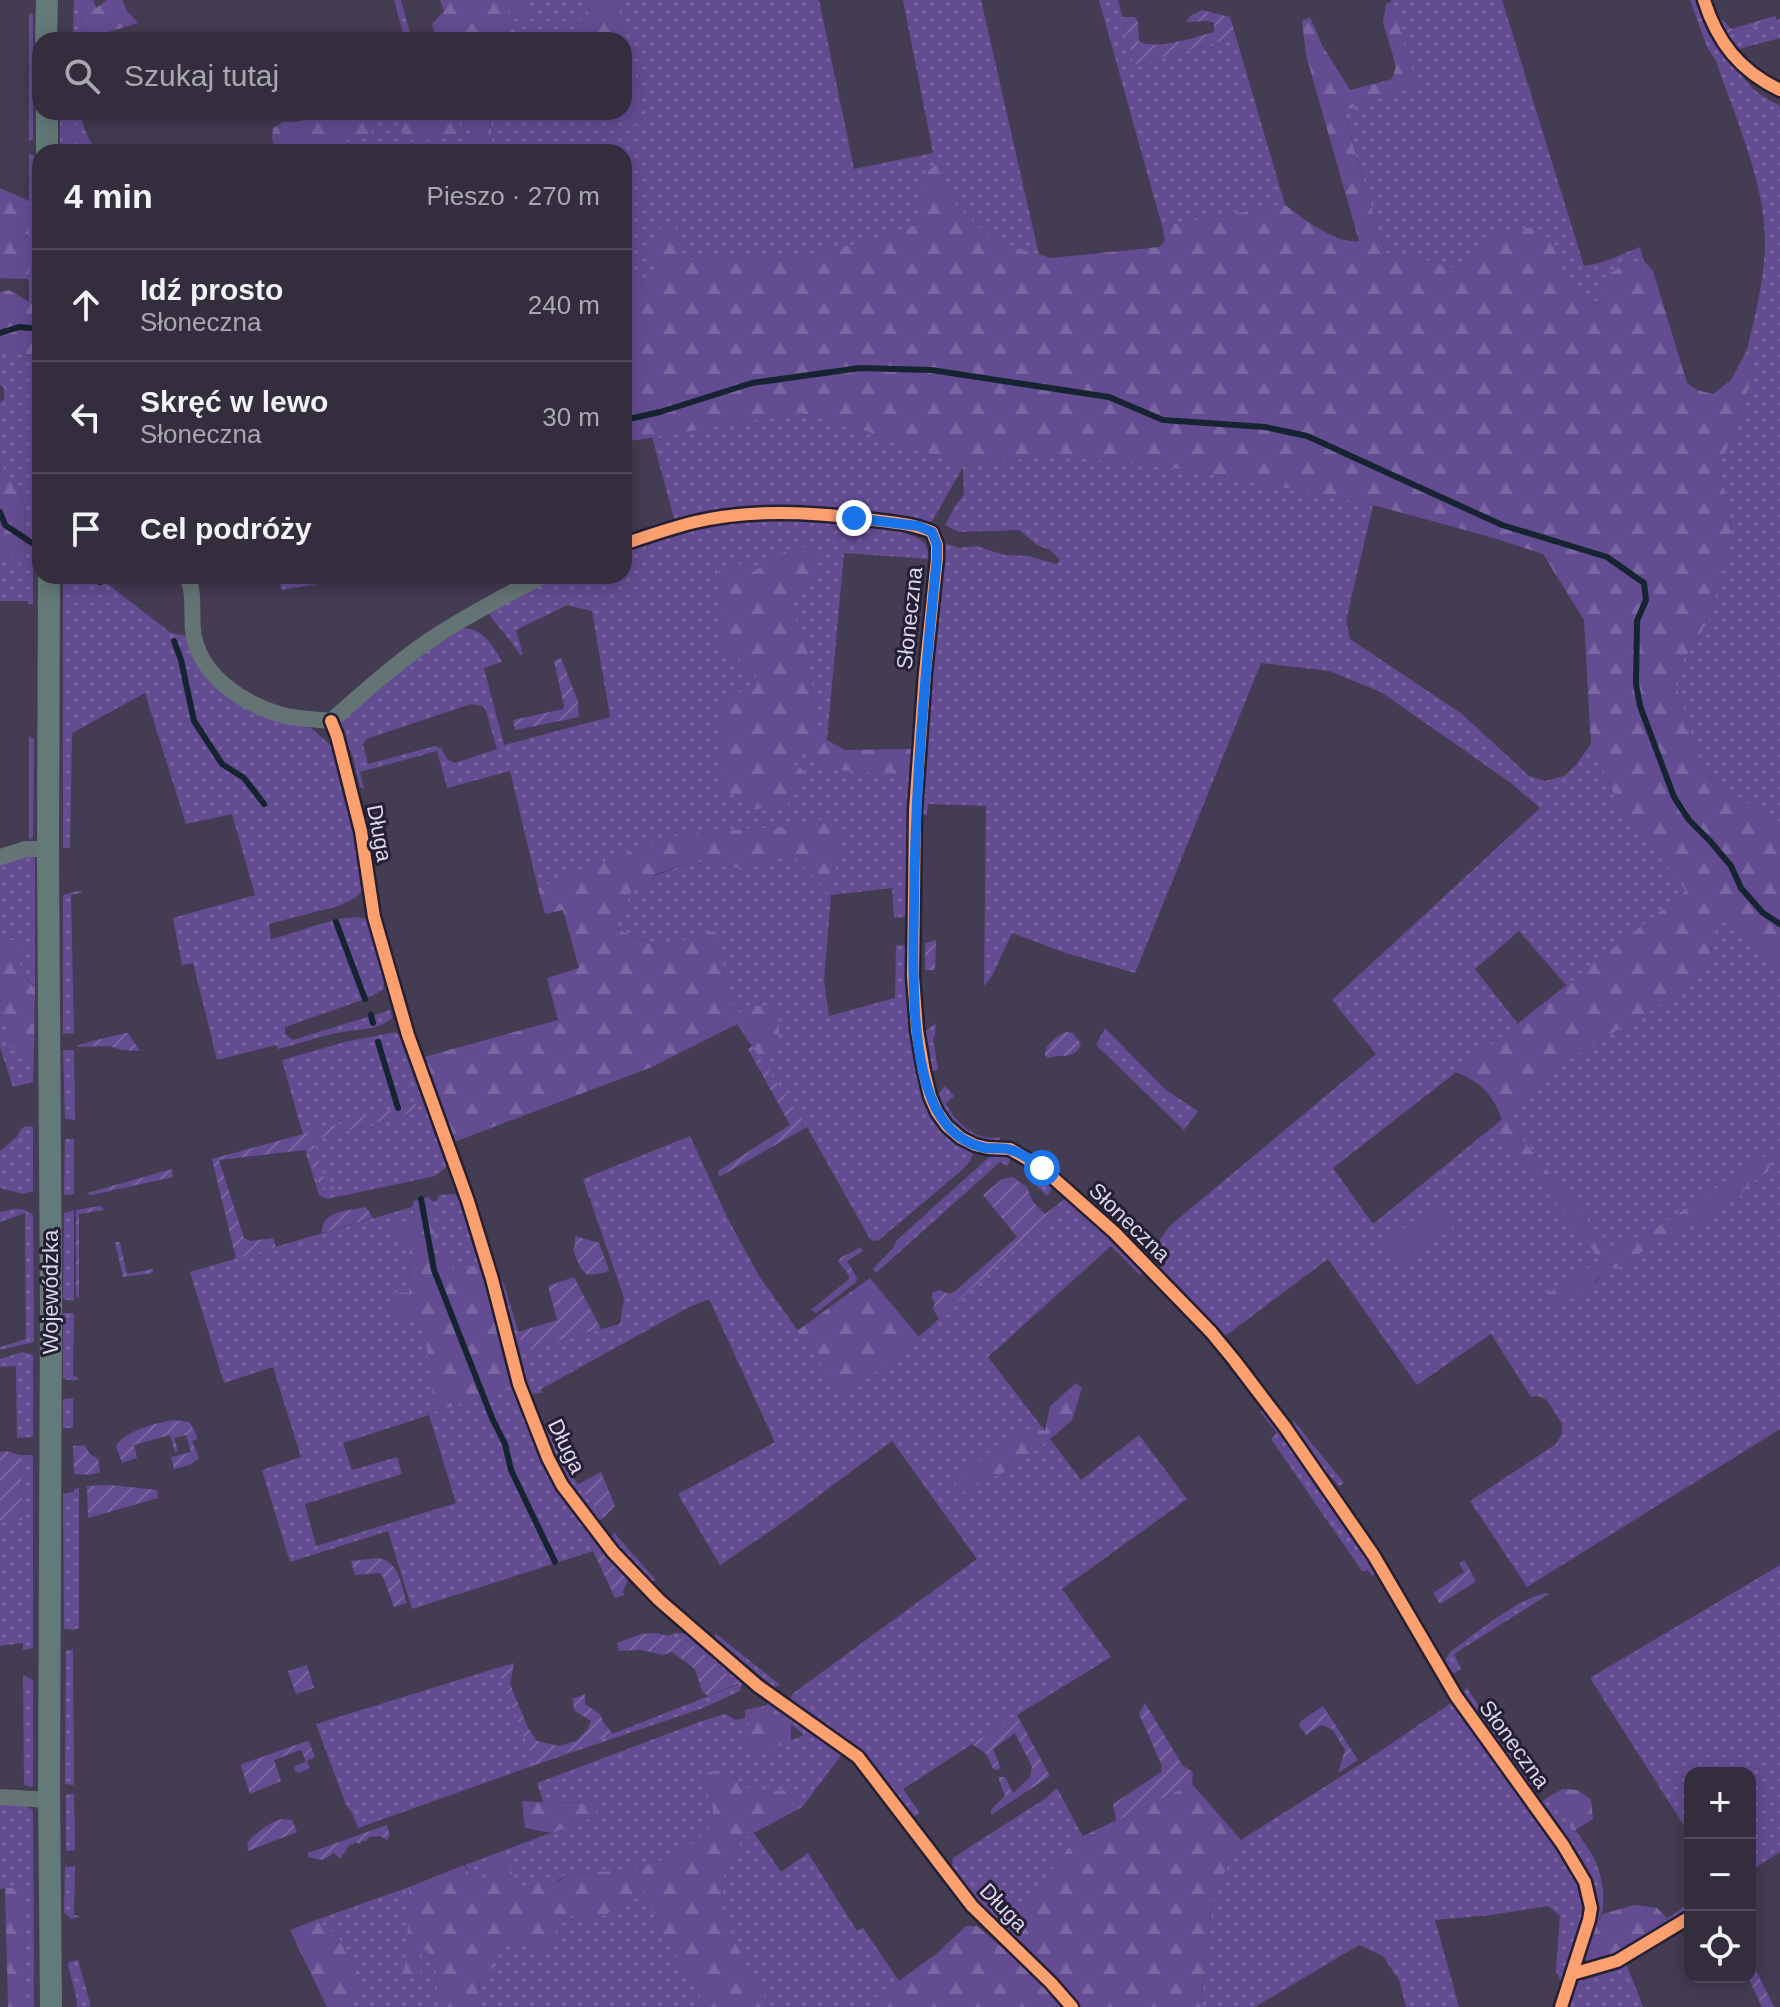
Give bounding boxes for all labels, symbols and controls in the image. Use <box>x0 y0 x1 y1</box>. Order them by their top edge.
search box <box>32 32 632 120</box>
icon: search <box>60 54 104 98</box>
text: Szukaj tutaj <box>124 59 279 92</box>
text: 4 min <box>64 177 153 215</box>
text: Pieszo · 270 m <box>427 181 600 211</box>
text: Idź prosto <box>140 273 283 306</box>
icon: ahead <box>64 283 108 327</box>
text: 240 m <box>528 290 600 320</box>
text: Słoneczna <box>140 307 261 337</box>
text: Skręć w lewo <box>140 385 328 418</box>
icon: left <box>64 395 108 439</box>
text: 30 m <box>542 402 600 432</box>
text: Słoneczna <box>140 419 261 449</box>
route end <box>836 500 872 536</box>
icon: arrive <box>64 507 108 551</box>
text: Cel podróży <box>140 512 312 545</box>
street label: Słoneczna <box>892 565 927 670</box>
street label: Długa <box>362 802 397 864</box>
route start <box>1024 1150 1060 1186</box>
street label: Słoneczna <box>1084 1178 1176 1268</box>
street label: Wojewódzka <box>38 1229 63 1354</box>
street label: Długa <box>543 1415 591 1478</box>
street label: Słoneczna <box>1474 1695 1555 1794</box>
map controls <box>1684 1767 1756 1983</box>
button: + <box>1684 1767 1756 1839</box>
button: − <box>1684 1839 1756 1911</box>
street label: Długa <box>975 1878 1033 1937</box>
button: locate <box>1684 1911 1756 1983</box>

